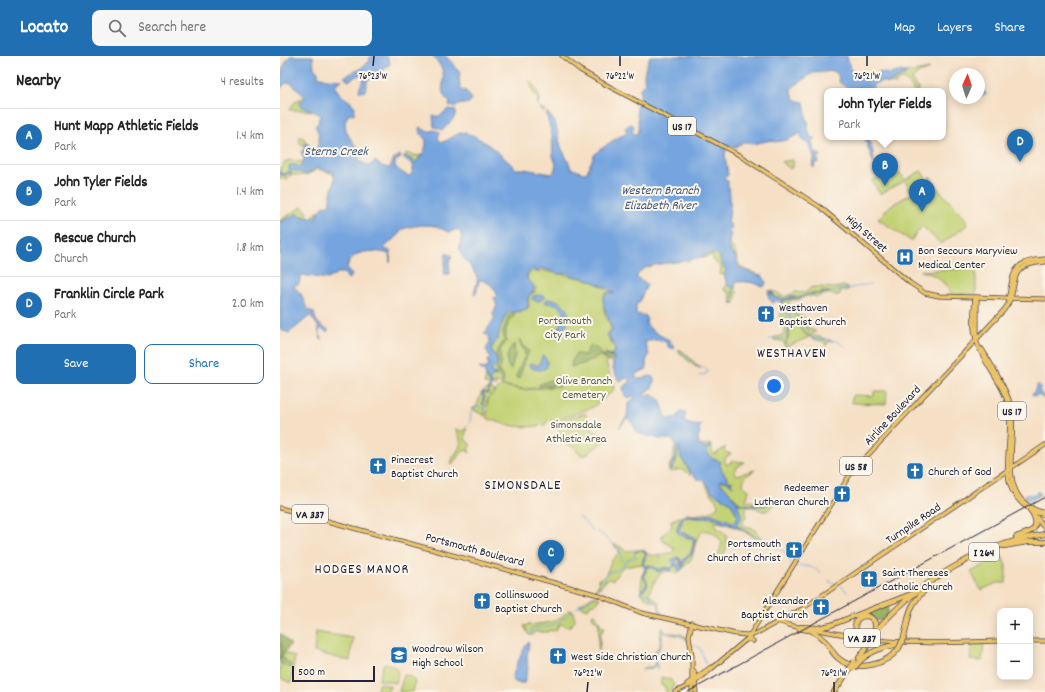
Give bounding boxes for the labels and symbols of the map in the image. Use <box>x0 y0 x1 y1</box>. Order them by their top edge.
north arrow <box>949 68 985 104</box>
text: 76°23'W <box>359 70 387 84</box>
text: 76°22'W <box>606 70 634 84</box>
text: 76°21'W <box>854 70 880 84</box>
road number: US 17 <box>668 117 696 135</box>
pin: D <box>1007 129 1033 162</box>
water label: Sterns Creek <box>304 143 369 162</box>
pin: B <box>872 153 898 186</box>
pin: A <box>909 179 935 212</box>
water label: Western Branch Elizabeth River <box>621 182 700 216</box>
street label: High Street <box>841 211 891 258</box>
place label: Bon Secours Maryview Medical Center <box>918 243 1018 274</box>
hospital icon: Bon Secours Maryview Medical Center <box>895 247 915 267</box>
place label: Westhaven Baptist Church <box>779 300 846 331</box>
church icon: Westhaven Baptist Church <box>756 304 776 324</box>
park label: Portsmouth City Park <box>538 313 592 344</box>
district label: WESTHAVEN <box>757 344 827 364</box>
park label: Olive Branch Cemetery <box>556 373 612 404</box>
your location <box>764 376 784 396</box>
street label: Airline Boulevard <box>861 382 926 450</box>
road number: US 17 <box>998 402 1026 420</box>
park label: Simonsdale Athletic Area <box>546 417 607 448</box>
place label: Pinecrest Baptist Church <box>391 452 458 483</box>
church icon: Pinecrest Baptist Church <box>368 456 388 476</box>
road number: US 58 <box>840 457 872 475</box>
church icon: Church of God <box>905 461 925 481</box>
place label: Church of God <box>928 464 991 481</box>
district label: SIMONSDALE <box>485 476 561 496</box>
place label: Redeemer Lutheran Church <box>754 480 830 511</box>
church icon: Redeemer Lutheran Church <box>832 484 852 504</box>
street label: Turnpike Road <box>883 500 945 549</box>
road number: VA 337 <box>292 505 328 523</box>
street label: Portsmouth Boulevard <box>424 529 526 572</box>
place label: Portsmouth Church of Christ <box>707 536 782 567</box>
pin: C <box>538 540 564 573</box>
church icon: Portsmouth Church of Christ <box>784 540 804 560</box>
road number: I 264 <box>969 543 999 561</box>
district label: HODGES MANOR <box>315 560 409 580</box>
place label: Saint Thereses Catholic Church <box>882 565 953 596</box>
church icon: Saint Thereses Catholic Church <box>859 569 879 589</box>
place label: Collinswood Baptist Church <box>495 587 562 618</box>
church icon: Collinswood Baptist Church <box>472 591 492 611</box>
place label: Alexander Baptist Church <box>741 593 809 624</box>
church icon: Alexander Baptist Church <box>811 597 831 617</box>
road number: VA 337 <box>844 629 880 647</box>
place label: Woodrow Wilson High School <box>412 641 484 672</box>
school or university icon: Woodrow Wilson High School <box>389 645 409 665</box>
church icon: West Side Christian Church <box>548 646 568 666</box>
place label: West Side Christian Church <box>571 649 692 666</box>
scale bar <box>292 664 375 683</box>
text: 76°22'W <box>574 667 602 681</box>
text: 76°21'W <box>821 667 847 681</box>

